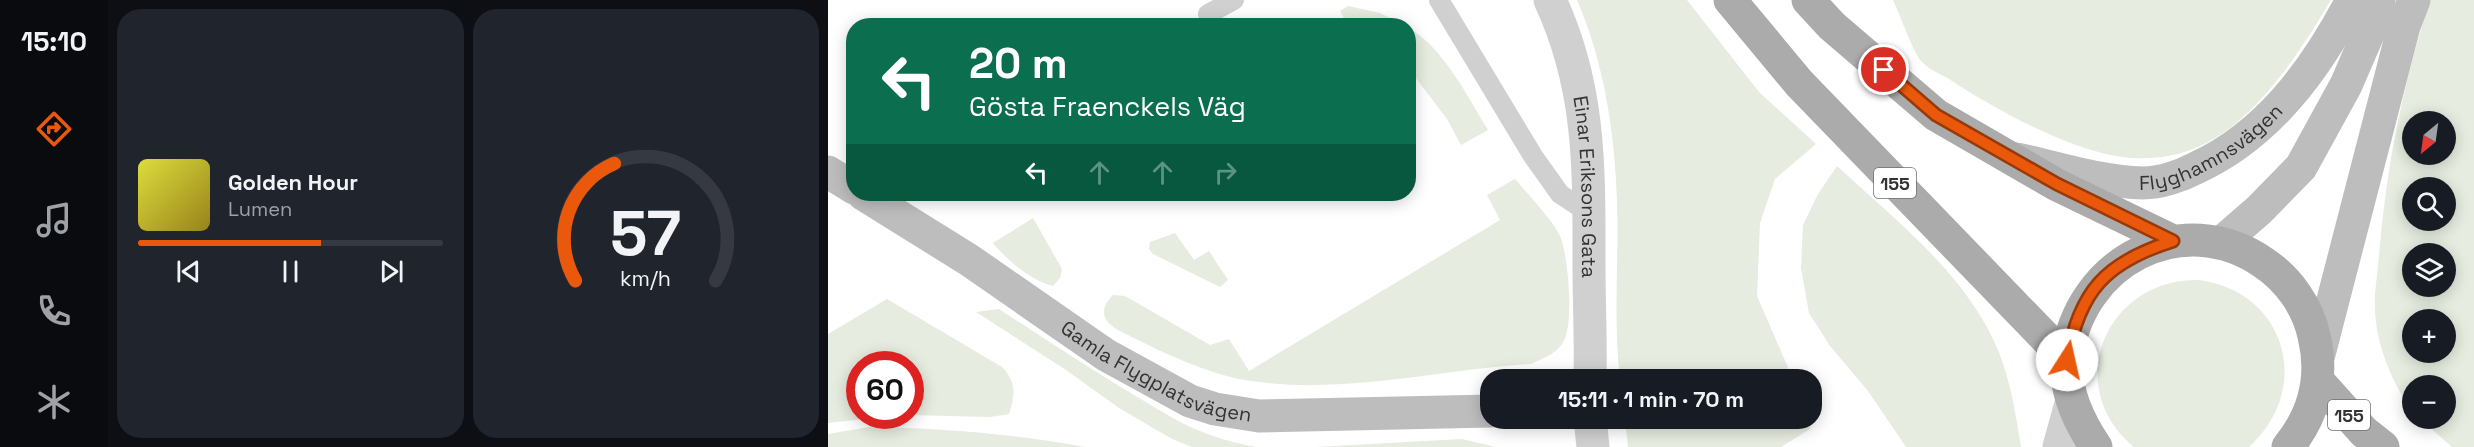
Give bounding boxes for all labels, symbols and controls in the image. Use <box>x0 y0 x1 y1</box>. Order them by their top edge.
text: 15:10 <box>21 24 87 59</box>
text: 20 m <box>969 37 1068 90</box>
icon: left <box>870 42 948 120</box>
pin <box>1858 44 1909 95</box>
icon: arrive <box>1867 53 1900 86</box>
text: Gösta Fraenckels Väg <box>969 89 1246 124</box>
street label: Einar Eriksons Gata <box>1567 94 1602 278</box>
street label: Flyghamnsvägen <box>2139 98 2288 196</box>
icon: directions <box>33 108 75 150</box>
north arrow <box>2402 111 2456 165</box>
map controls <box>2402 111 2456 429</box>
icon: left <box>1020 156 1053 189</box>
icon: ahead <box>1083 156 1116 189</box>
icon: ahead <box>1146 156 1179 189</box>
icon: right <box>1209 156 1242 189</box>
text: Golden Hour <box>228 168 358 196</box>
road number: 155 <box>1874 168 1916 198</box>
button: search <box>2402 177 2456 231</box>
text: 57 <box>610 194 681 273</box>
text: Lumen <box>228 196 292 222</box>
icon: music <box>33 199 75 241</box>
button: layers <box>2402 243 2456 297</box>
icon: previous <box>172 255 205 288</box>
icon: pause <box>274 255 307 288</box>
icon: next <box>375 255 408 288</box>
text: km/h <box>620 265 671 292</box>
icon: phone <box>33 290 75 332</box>
button: + <box>2402 309 2456 363</box>
street label: Gamla Flygplatsvägen <box>1056 315 1253 428</box>
position arrow <box>2035 328 2099 392</box>
speed limit sign: 60 <box>846 351 924 429</box>
button: − <box>2402 375 2456 429</box>
icon: climate <box>33 381 75 423</box>
text: 15:11 · 1 min · 70 m <box>1558 385 1744 413</box>
road number: 155 <box>2328 400 2370 430</box>

